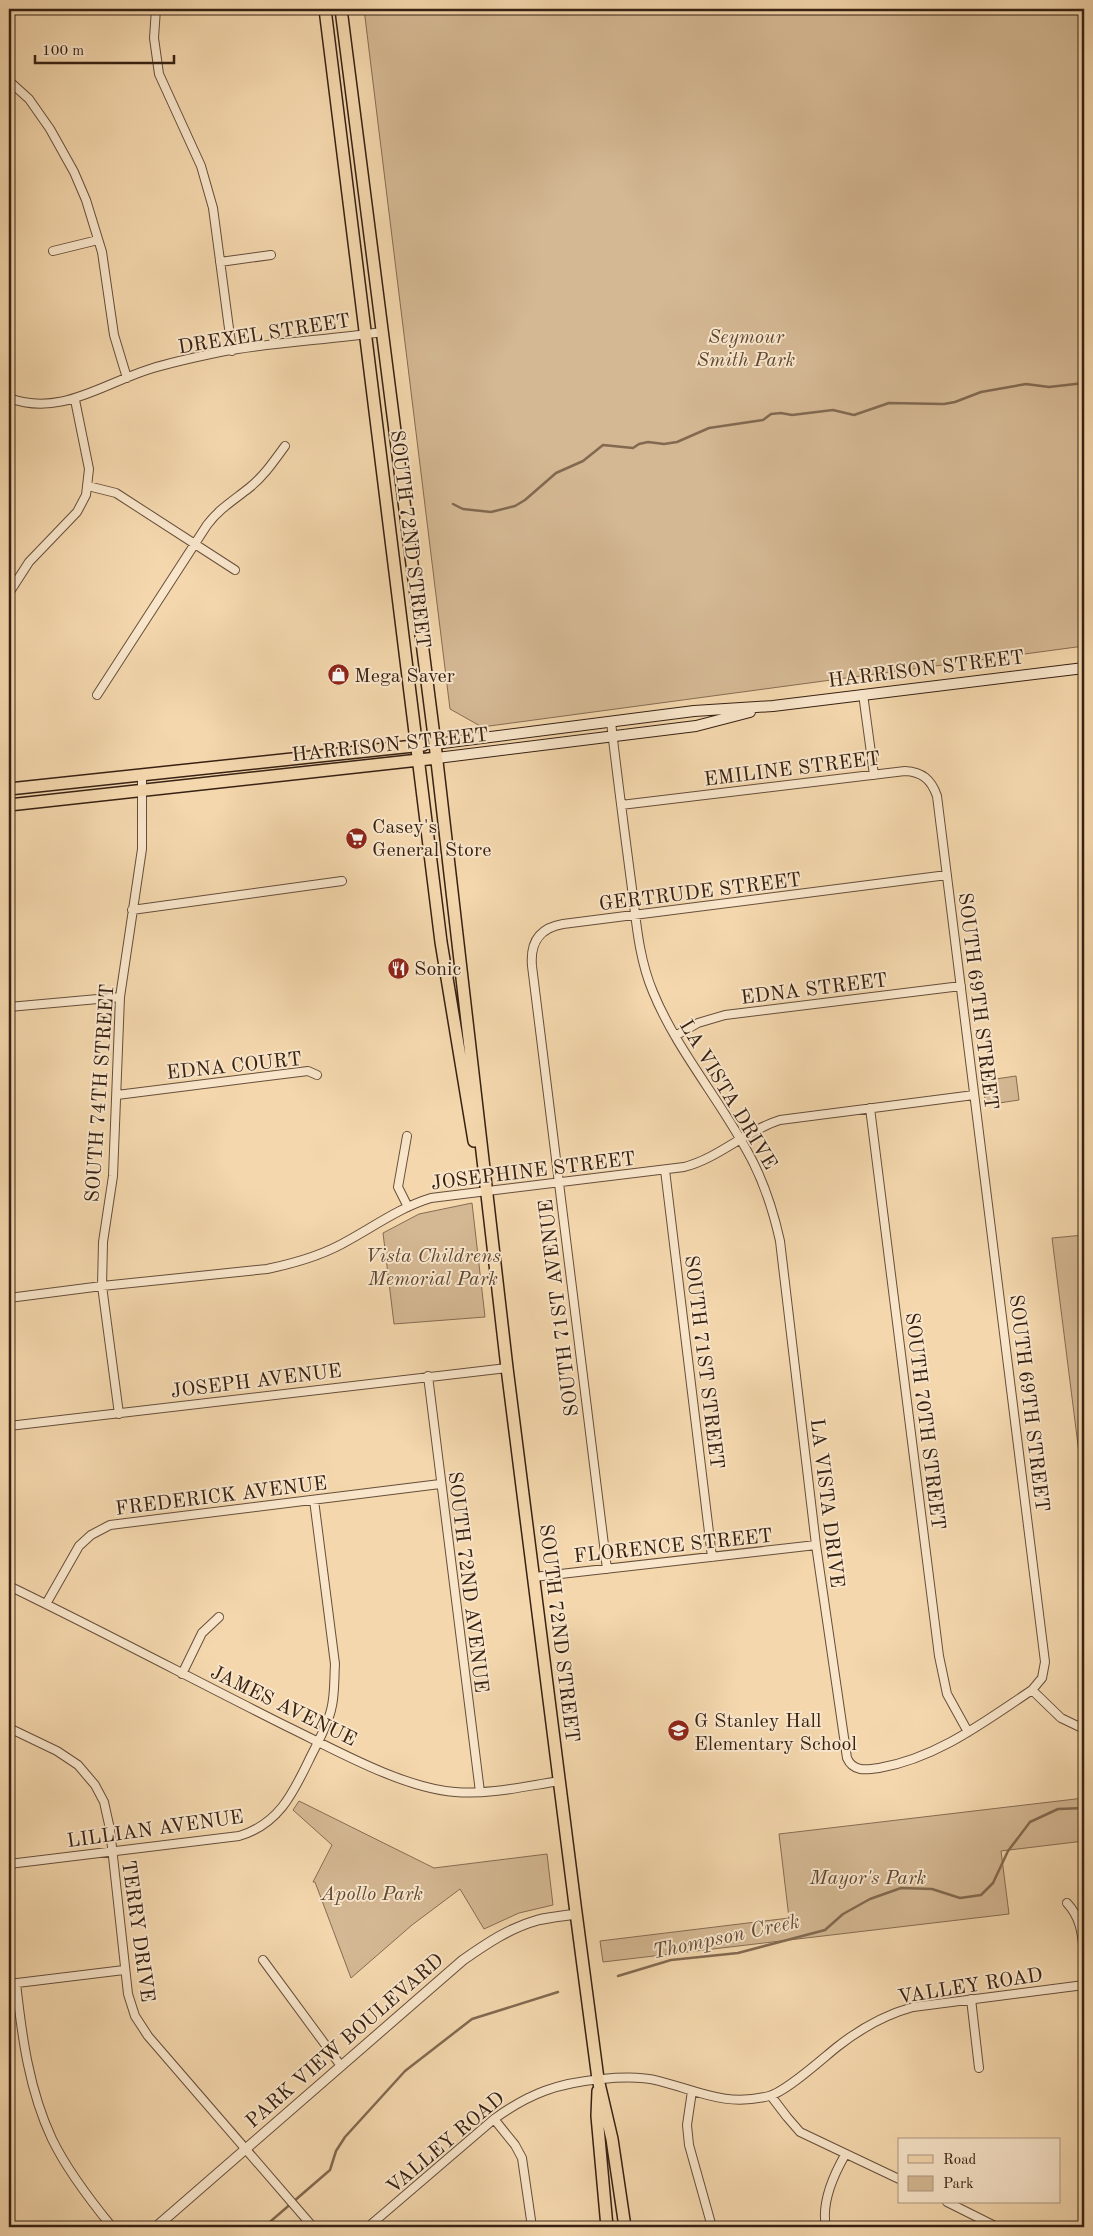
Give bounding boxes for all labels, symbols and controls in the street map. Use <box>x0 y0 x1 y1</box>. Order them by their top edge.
scale bar <box>35 32 174 64</box>
text: 100 m <box>42 44 84 59</box>
street label: DREXEL STREET <box>177 311 352 358</box>
park label: Seymour Smith Park <box>697 328 796 371</box>
street label: SOUTH 72ND STREET <box>386 429 432 650</box>
street label: HARRISON STREET <box>827 648 1026 692</box>
shop icon: Mega Saver <box>326 663 350 687</box>
place label: Mega Saver <box>354 667 455 687</box>
street label: HARRISON STREET <box>291 726 490 766</box>
street label: EMILINE STREET <box>703 749 882 791</box>
place label: Casey's General Store <box>372 818 491 861</box>
supermarket icon: Casey's General Store <box>344 826 368 850</box>
street label: GERTRUDE STREET <box>598 871 803 915</box>
street label: SOUTH 69TH STREET <box>954 891 1000 1111</box>
restaurant icon: Sonic <box>386 956 410 980</box>
place label: Sonic <box>414 960 462 980</box>
street label: EDNA STREET <box>740 971 889 1009</box>
street label: SOUTH 74TH STREET <box>83 983 119 1203</box>
street label: LA VISTA DRIVE <box>675 1017 780 1173</box>
street label: EDNA COURT <box>165 1050 303 1084</box>
street label: JOSEPHINE STREET <box>430 1150 637 1194</box>
street label: SOUTH 71ST AVENUE <box>537 1198 583 1417</box>
park label: Vista Childrens Memorial Park <box>365 1247 501 1290</box>
street label: SOUTH 71ST STREET <box>680 1254 726 1470</box>
street label: SOUTH 69TH STREET <box>1005 1293 1051 1513</box>
street label: SOUTH 70TH STREET <box>901 1311 947 1531</box>
street label: JOSEPH AVENUE <box>170 1362 343 1402</box>
street label: LA VISTA DRIVE <box>806 1417 846 1589</box>
street label: SOUTH 72ND AVENUE <box>444 1470 491 1694</box>
street label: FREDERICK AVENUE <box>114 1474 328 1520</box>
street label: SOUTH 72ND STREET <box>535 1523 581 1744</box>
street label: FLORENCE STREET <box>573 1527 774 1567</box>
street label: JAMES AVENUE <box>207 1663 359 1751</box>
place label: G Stanley Hall Elementary School <box>694 1712 857 1755</box>
school or university icon: G Stanley Hall Elementary School <box>666 1719 690 1743</box>
street label: LILLIAN AVENUE <box>66 1808 245 1852</box>
street label: TERRY DRIVE <box>117 1859 157 2003</box>
park label: Mayor's Park <box>809 1869 927 1889</box>
park label: Apollo Park <box>320 1885 423 1905</box>
water label: Thompson Creek <box>651 1912 802 1963</box>
street label: PARK VIEW BOULEVARD <box>243 1951 448 2132</box>
street label: VALLEY ROAD <box>896 1966 1044 2008</box>
street label: VALLEY ROAD <box>384 2089 509 2198</box>
legend <box>898 2138 1060 2204</box>
text: Road <box>943 2153 977 2168</box>
text: Park <box>943 2177 974 2192</box>

